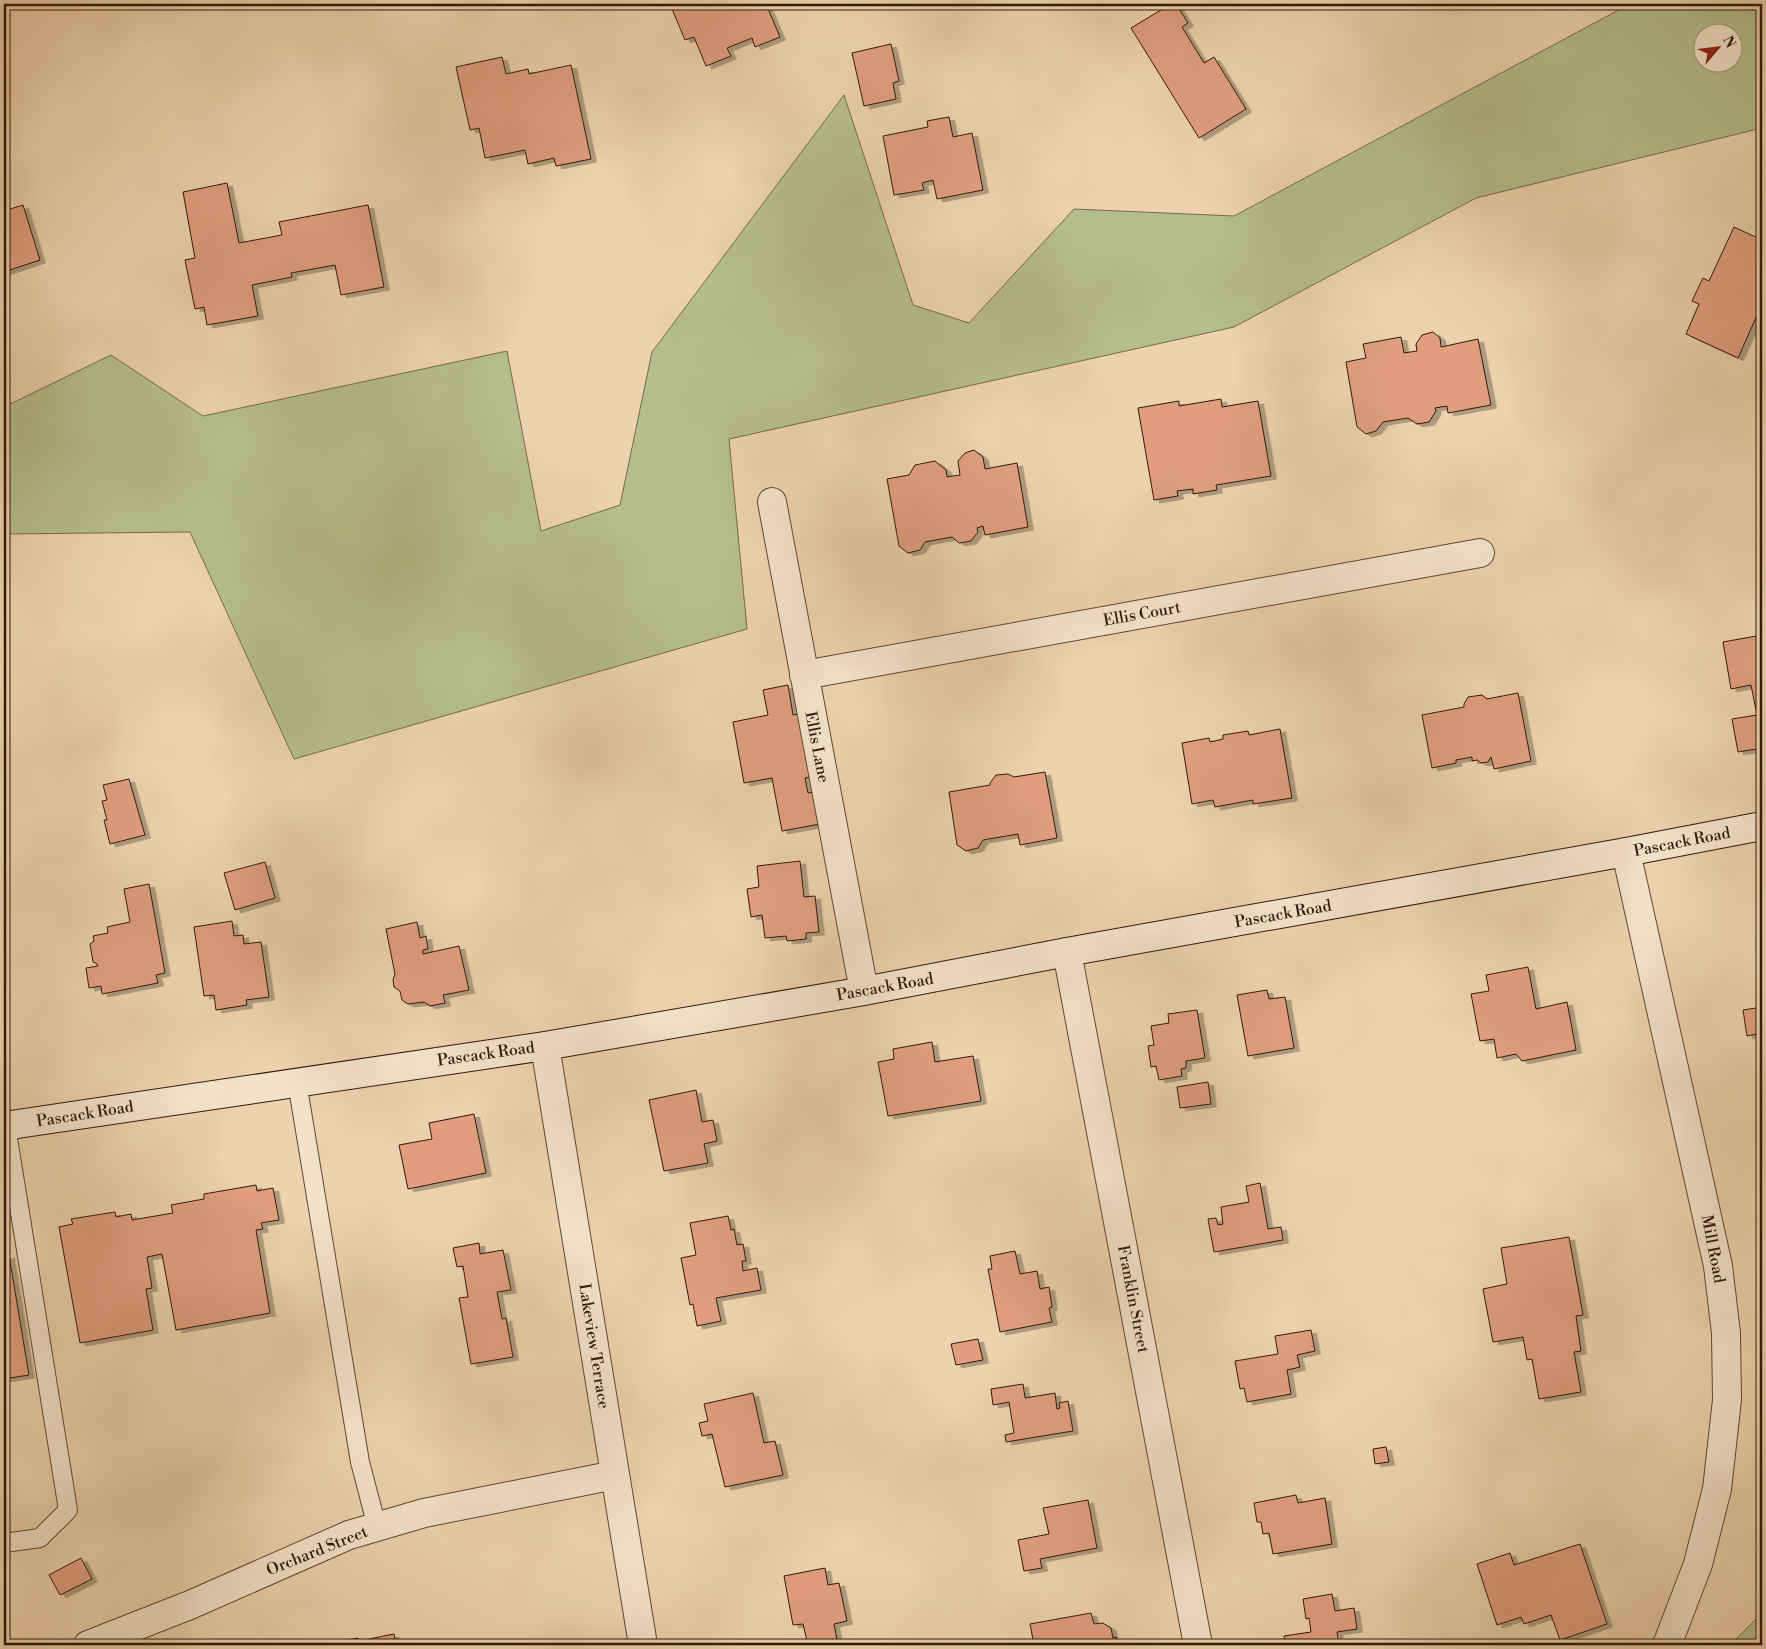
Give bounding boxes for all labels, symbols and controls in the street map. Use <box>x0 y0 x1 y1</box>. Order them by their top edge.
north arrow <box>1694 22 1744 72</box>
text: N <box>1718 33 1739 51</box>
street label: Ellis Court <box>1102 597 1183 631</box>
street label: Ellis Lane <box>800 710 834 784</box>
street label: Pascack Road <box>1632 823 1732 861</box>
street label: Pascack Road <box>1233 896 1333 932</box>
street label: Pascack Road <box>835 969 935 1005</box>
street label: Pascack Road <box>436 1037 536 1071</box>
street label: Pascack Road <box>35 1096 135 1132</box>
street label: Mill Road <box>1697 1213 1729 1285</box>
street label: Franklin Street <box>1113 1243 1153 1355</box>
street label: Lakeview Terrace <box>574 1282 614 1410</box>
street label: Orchard Street <box>263 1521 371 1580</box>

